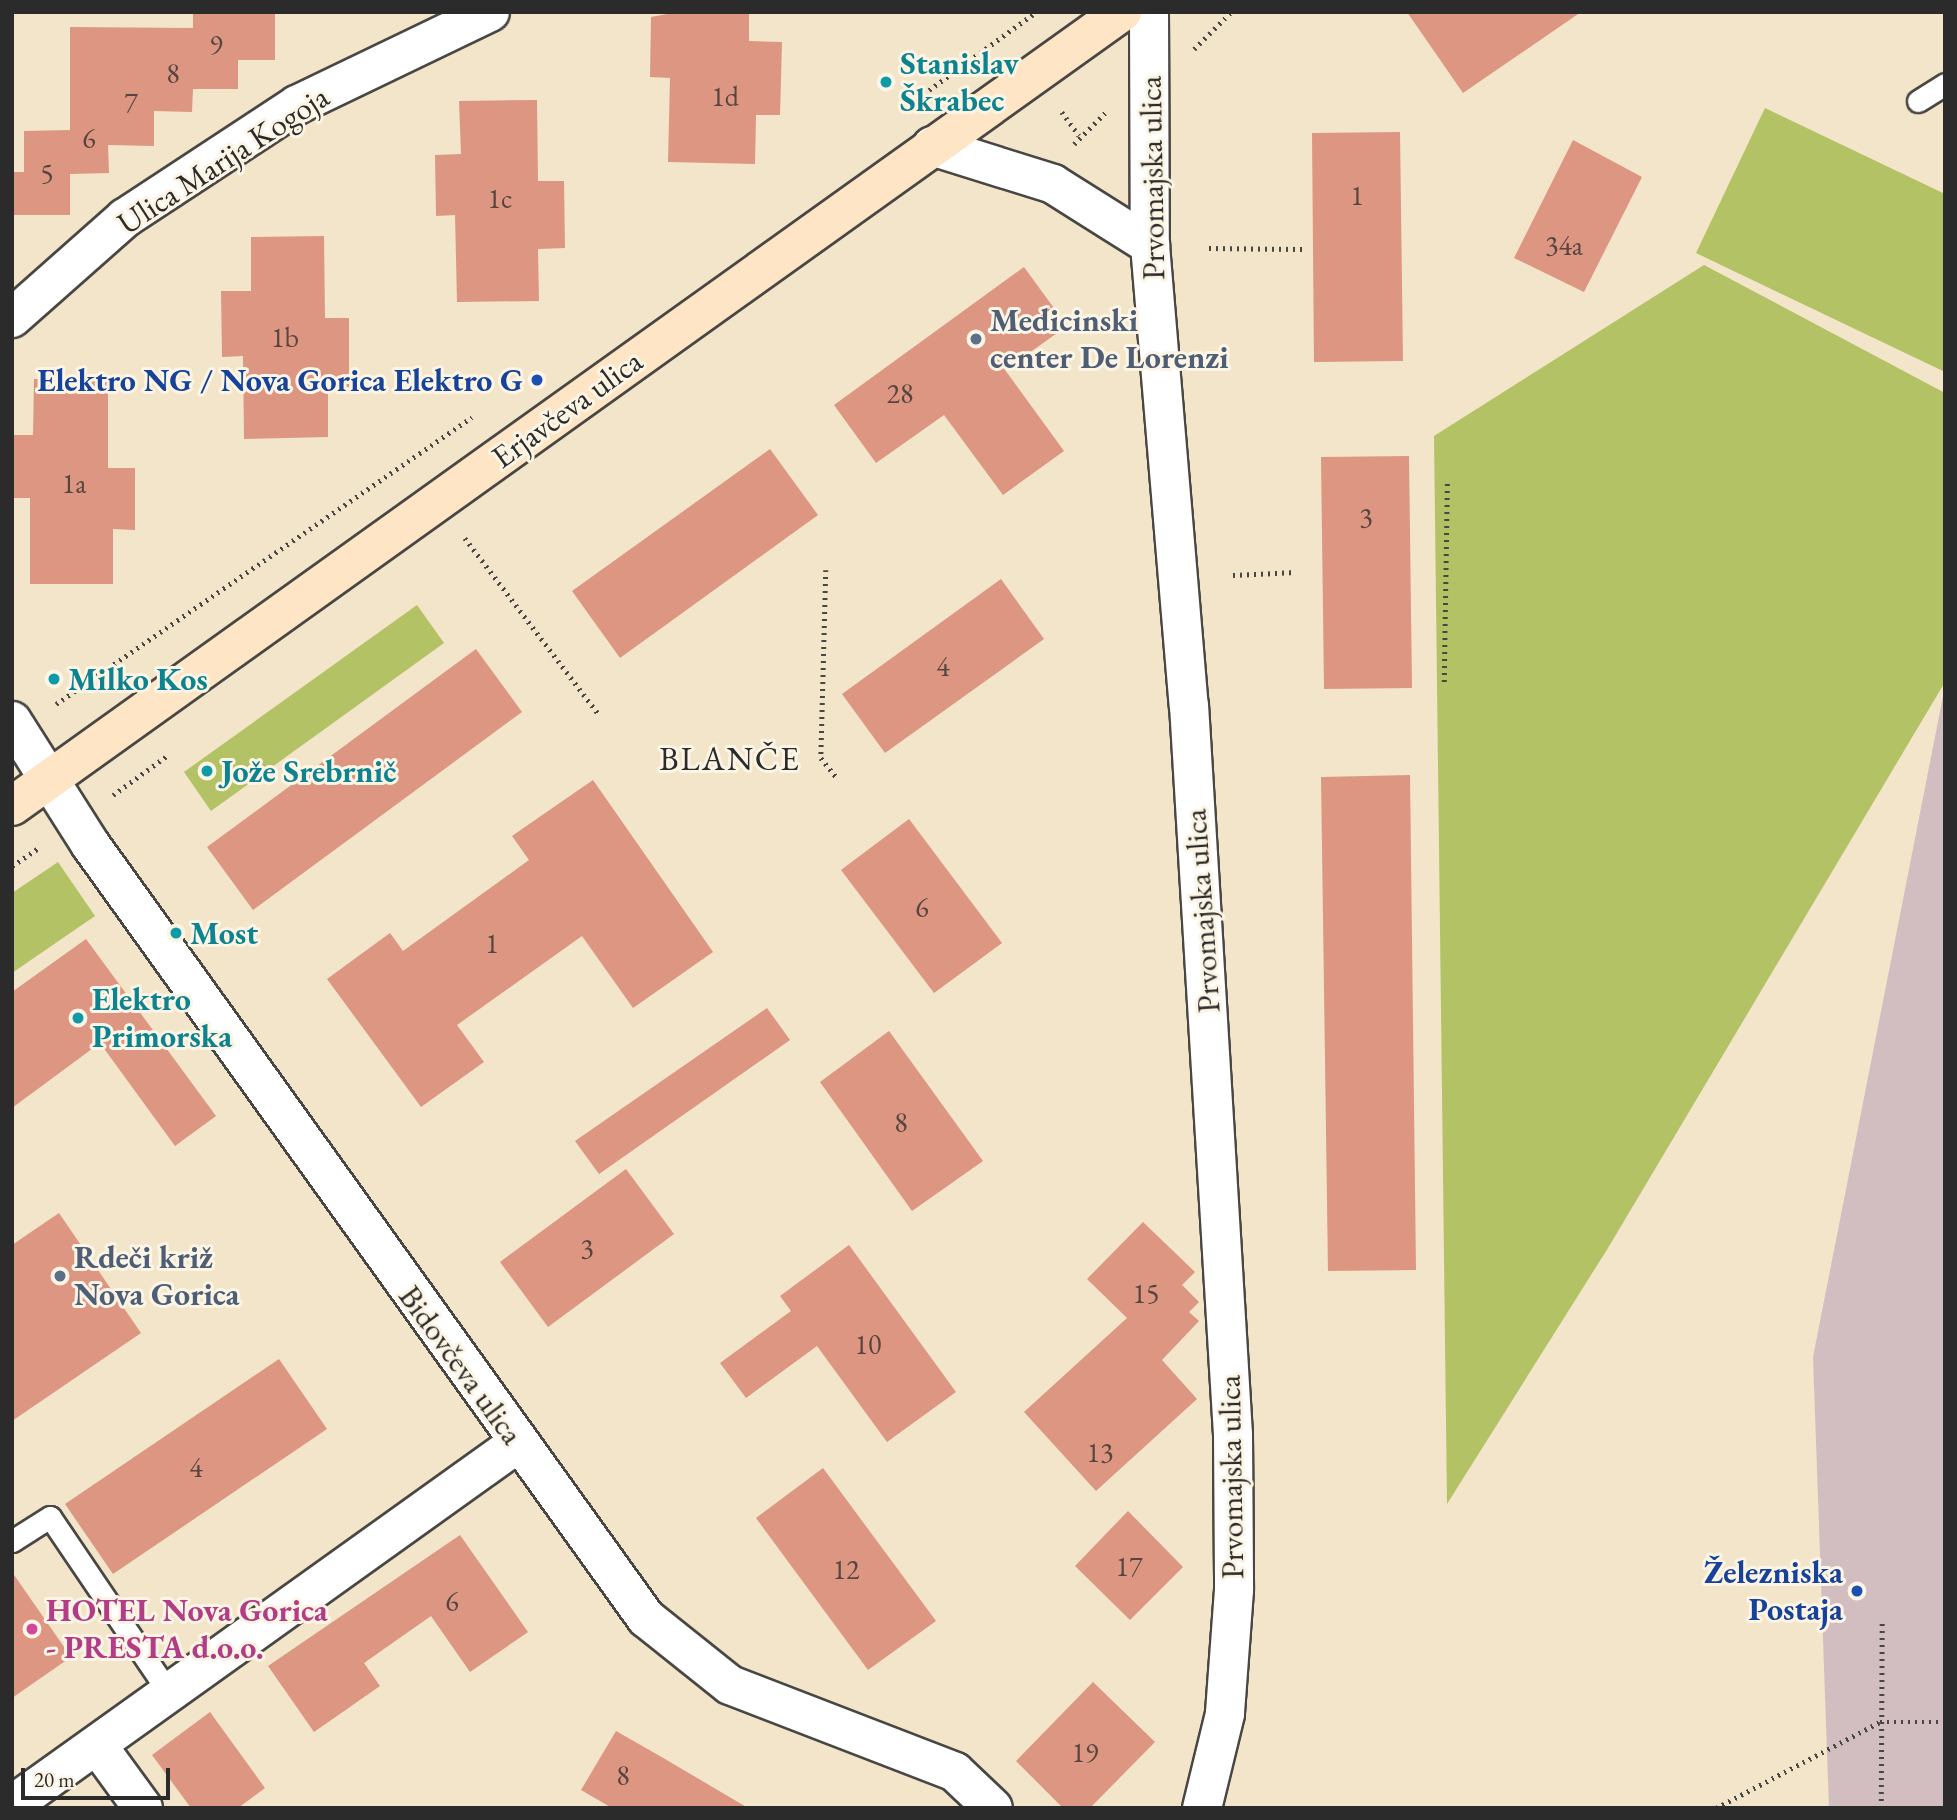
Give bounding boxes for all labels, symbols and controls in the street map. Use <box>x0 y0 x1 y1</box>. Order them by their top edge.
house number: 9 <box>209 27 223 61</box>
place label: Stanislav Škrabec <box>900 45 1019 120</box>
house number: 8 <box>166 56 180 90</box>
marker: Stanislav Škrabec <box>878 74 894 90</box>
street label: Prvomajska ulica <box>1131 76 1173 280</box>
street label: Ulica Marija Kogoja <box>110 77 336 243</box>
house number: 1d <box>711 79 739 113</box>
house number: 7 <box>124 85 138 119</box>
house number: 6 <box>82 121 96 155</box>
house number: 5 <box>40 156 54 190</box>
house number: 1 <box>1350 178 1364 212</box>
house number: 1c <box>488 181 512 215</box>
house number: 34a <box>1545 228 1583 262</box>
place label: Medicinski center De Lorenzi <box>990 302 1229 377</box>
house number: 1b <box>271 320 299 354</box>
marker: Medicinski center De Lorenzi <box>968 331 984 347</box>
street label: Erjavčeva ulica <box>484 342 650 476</box>
place label: Elektro NG / Nova Gorica Elektro G <box>37 361 523 399</box>
marker: Elektro NG / Nova Gorica Elektro G <box>529 372 545 388</box>
house number: 28 <box>887 376 913 410</box>
house number: 1a <box>62 466 86 500</box>
house number: 3 <box>1359 500 1373 534</box>
house number: 4 <box>936 649 950 683</box>
place label: Milko Kos <box>68 660 208 698</box>
marker: Milko Kos <box>46 671 62 687</box>
district label: BLANČE <box>660 739 800 779</box>
place label: Jože Srebrnič <box>221 752 396 790</box>
marker: Jože Srebrnič <box>199 763 215 779</box>
street label: Prvomajska ulica <box>1176 808 1228 1014</box>
house number: 6 <box>915 890 929 924</box>
place label: Most <box>190 914 258 952</box>
marker: Most <box>168 925 184 941</box>
house number: 1 <box>485 926 499 960</box>
place label: Elektro Primorska <box>92 981 232 1056</box>
marker: Elektro Primorska <box>70 1010 86 1026</box>
house number: 8 <box>894 1105 908 1139</box>
house number: 3 <box>580 1231 594 1265</box>
place label: Rdeči križ Nova Gorica <box>74 1239 240 1314</box>
marker: Rdeči križ Nova Gorica <box>52 1268 68 1284</box>
house number: 15 <box>1133 1276 1159 1310</box>
street label: Bidovčeva ulica <box>391 1278 531 1452</box>
house number: 10 <box>855 1327 881 1361</box>
street label: Prvomajska ulica <box>1210 1375 1252 1579</box>
house number: 13 <box>1087 1435 1113 1469</box>
house number: 4 <box>189 1450 203 1484</box>
house number: 17 <box>1116 1549 1142 1583</box>
house number: 12 <box>833 1552 859 1586</box>
place label: Železniska Postaja <box>1704 1554 1843 1629</box>
marker: Železniska Postaja <box>1849 1583 1865 1599</box>
house number: 6 <box>445 1584 459 1618</box>
place label: HOTEL Nova Gorica - PRESTA d.o.o. <box>46 1592 328 1667</box>
marker: HOTEL Nova Gorica - PRESTA d.o.o. <box>24 1621 40 1637</box>
house number: 19 <box>1072 1735 1098 1769</box>
scale bar <box>24 1754 173 1798</box>
house number: 8 <box>616 1758 630 1792</box>
text: 20 m <box>34 1766 75 1793</box>

